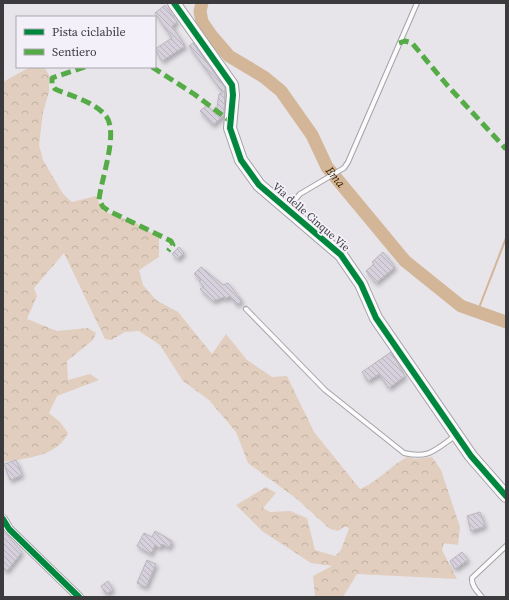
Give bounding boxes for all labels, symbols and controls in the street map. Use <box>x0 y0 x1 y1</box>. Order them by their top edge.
legend <box>16 16 156 68</box>
text: Pista ciclabile <box>52 24 126 40</box>
text: Sentiero <box>52 44 97 60</box>
water label: Ema <box>321 162 349 192</box>
street label: Via delle Cinque Vie <box>269 179 353 255</box>

